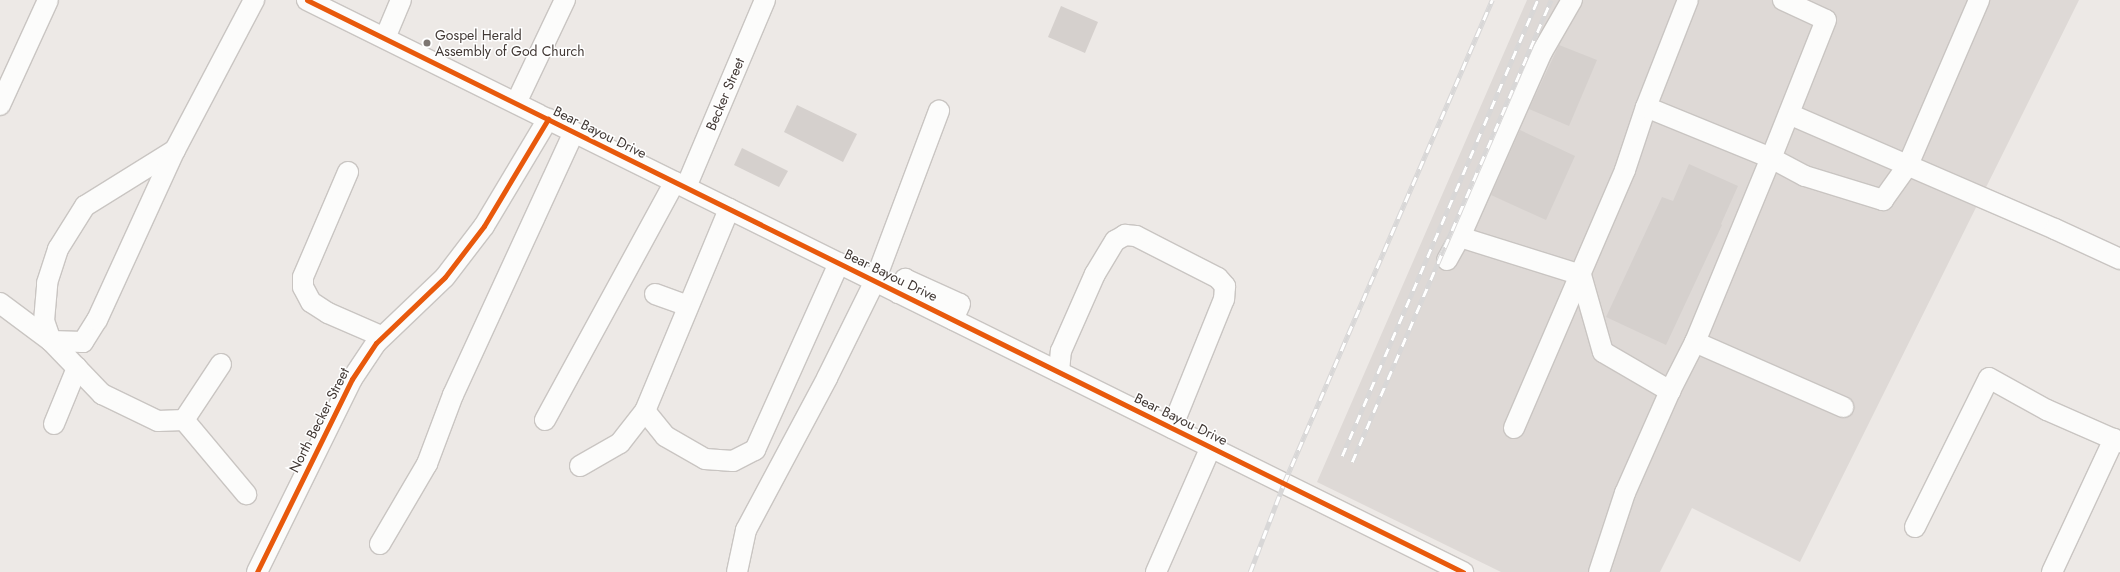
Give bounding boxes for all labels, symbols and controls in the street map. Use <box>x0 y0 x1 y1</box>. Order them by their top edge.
place label: Gospel Herald Assembly of God Church <box>435 27 585 60</box>
marker: Gospel Herald Assembly of God Church <box>422 38 432 48</box>
street label: Becker Street <box>702 55 748 133</box>
street label: Bear Bayou Drive <box>551 102 649 162</box>
street label: Bear Bayou Drive <box>842 245 940 305</box>
street label: North Becker Street <box>285 365 353 475</box>
street label: Bear Bayou Drive <box>1132 389 1230 449</box>

